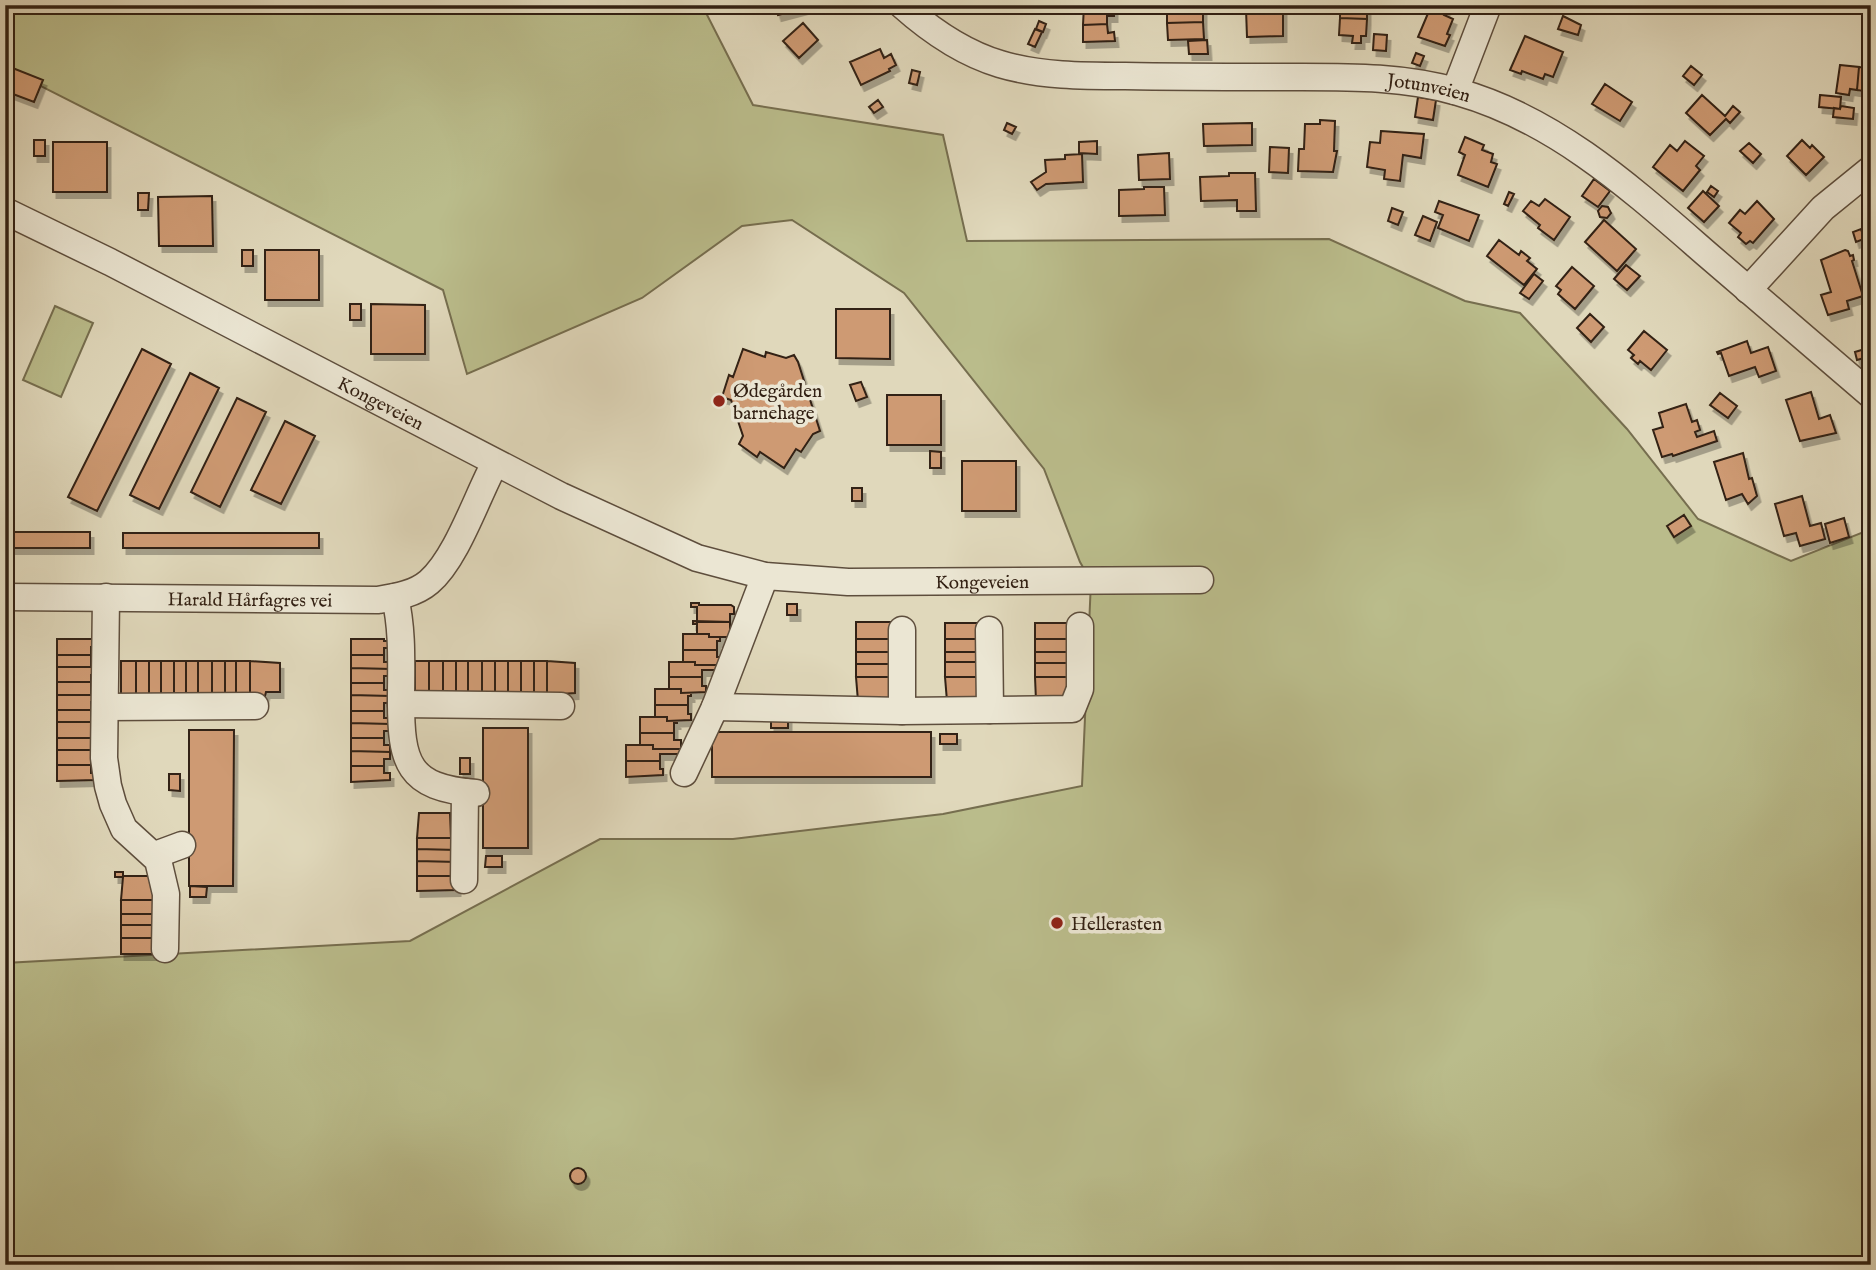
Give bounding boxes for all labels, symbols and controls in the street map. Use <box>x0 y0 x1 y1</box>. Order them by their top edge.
street label: Jotunveien <box>1384 69 1473 109</box>
street label: Kongeveien <box>333 372 427 437</box>
place label: Ødegården barnehage <box>733 380 822 426</box>
marker: Ødegården barnehage <box>711 393 727 409</box>
street label: Kongeveien <box>935 571 1029 596</box>
street label: Harald Hårfagres vei <box>167 588 333 614</box>
place label: Hellerasten <box>1071 913 1162 937</box>
marker: Hellerasten <box>1049 915 1065 931</box>

